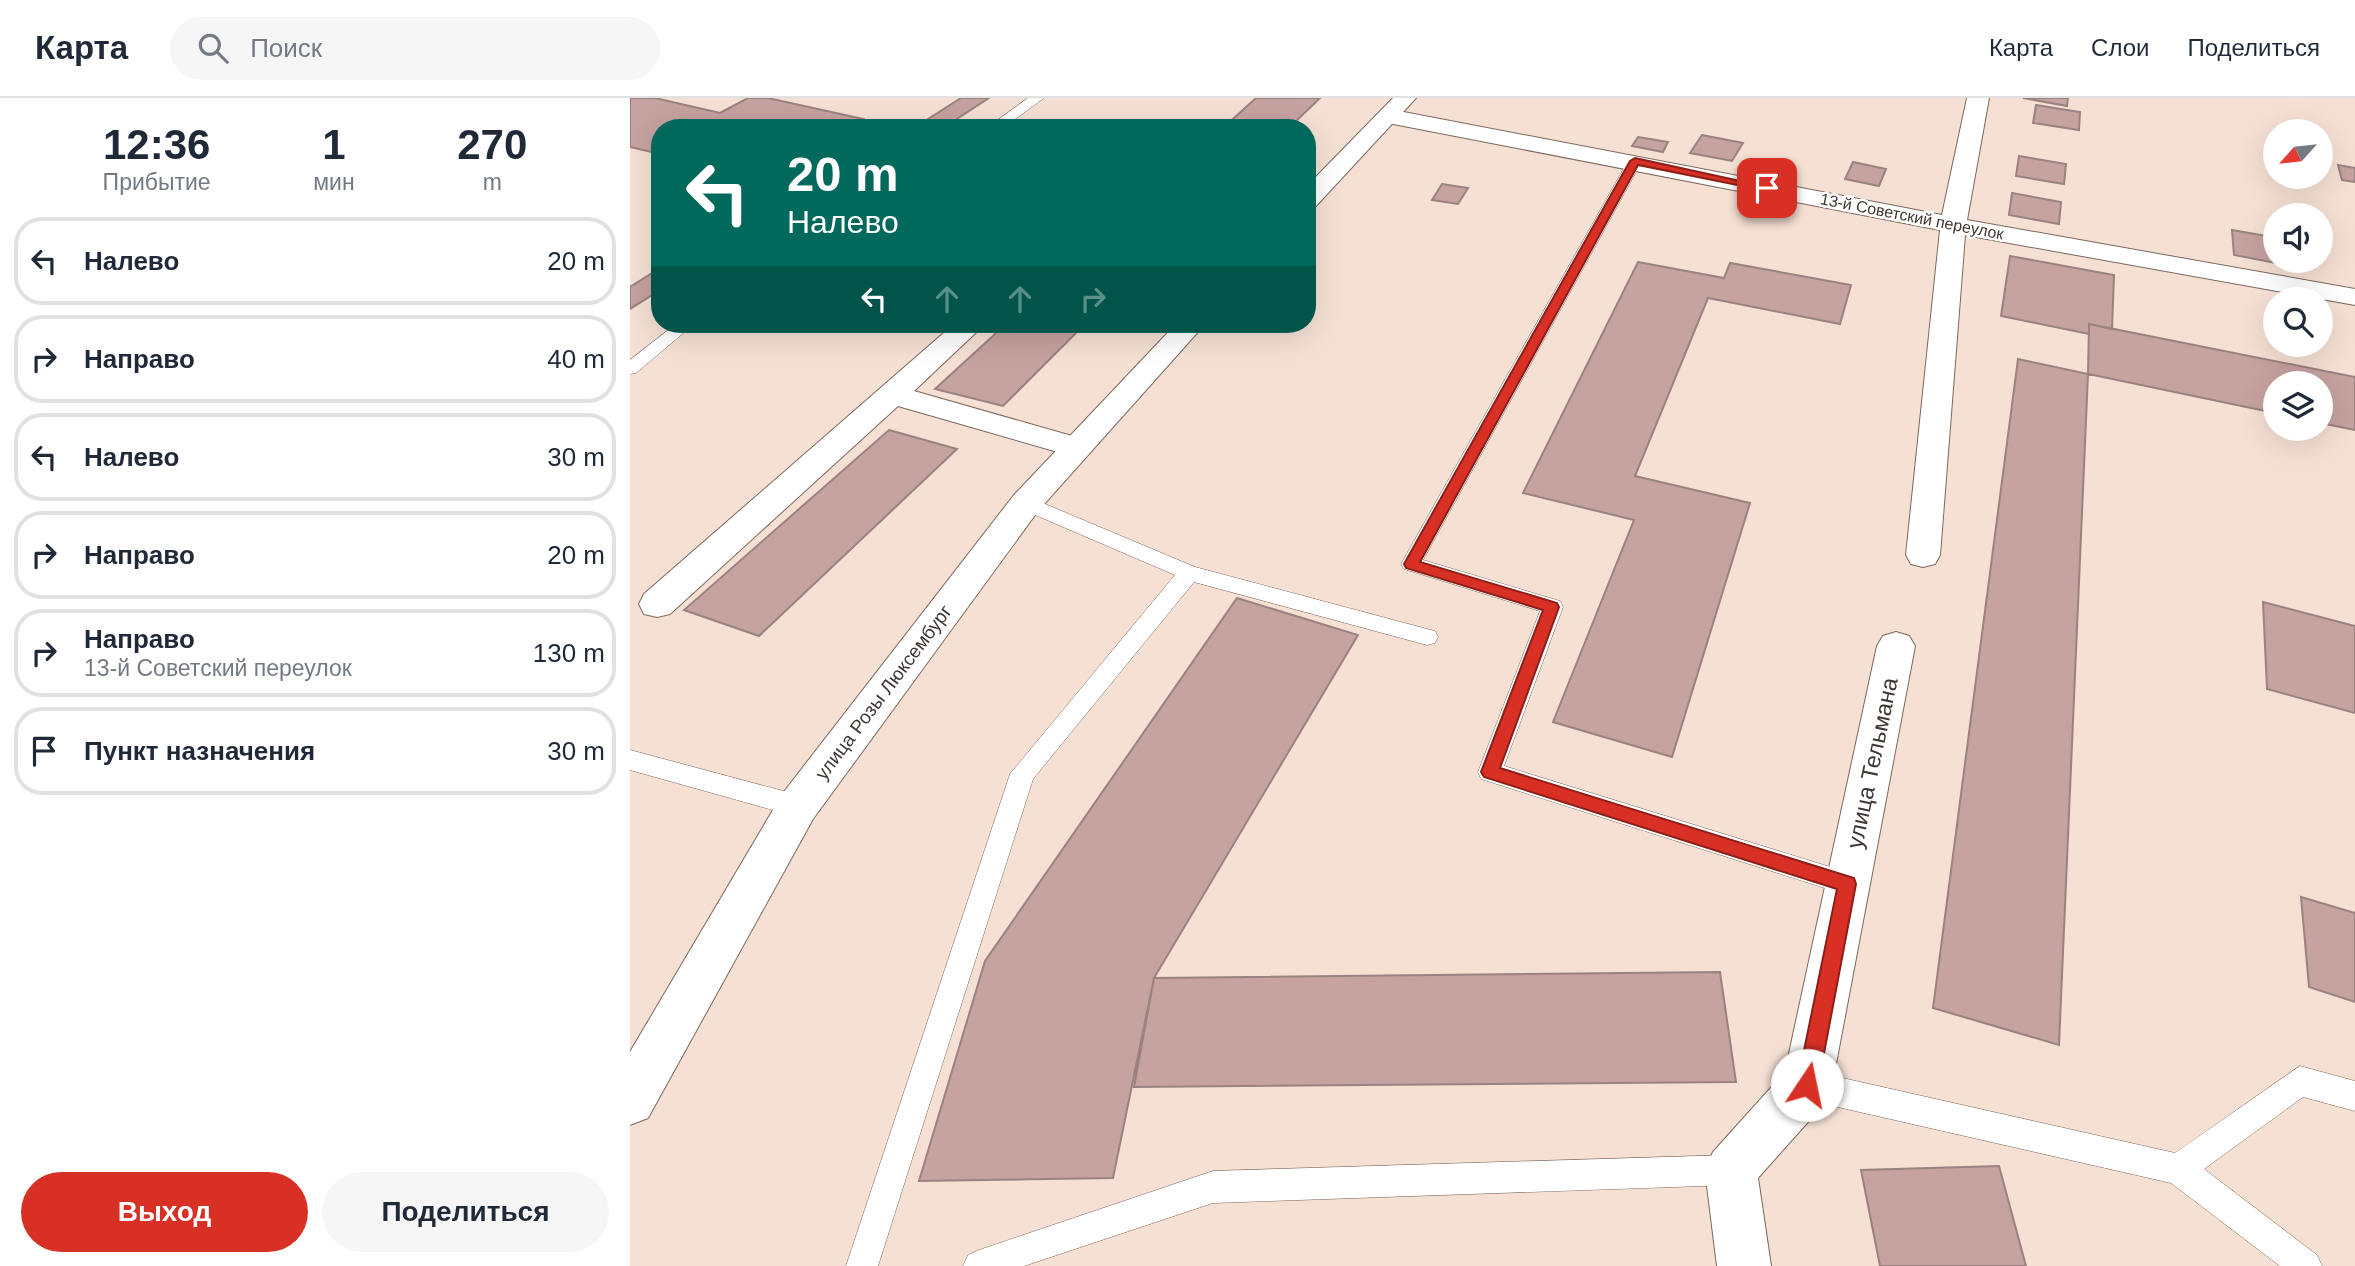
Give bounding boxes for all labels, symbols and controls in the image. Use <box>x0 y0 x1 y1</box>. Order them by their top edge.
search box <box>170 17 660 80</box>
text: Карта <box>35 29 128 66</box>
icon: search <box>194 29 232 67</box>
text: Поиск <box>250 33 322 63</box>
text: Карта <box>1989 34 2053 61</box>
text: Слои <box>2091 34 2149 61</box>
text: Поделиться <box>2187 34 2320 61</box>
north arrow <box>2263 119 2333 189</box>
map controls <box>2263 119 2333 441</box>
text: 12:36 <box>103 121 210 168</box>
text: 1 <box>322 121 346 168</box>
text: 270 <box>457 121 527 168</box>
icon: left <box>672 147 763 238</box>
text: 20 m <box>787 147 899 201</box>
pin <box>1737 158 1797 218</box>
text: Прибытие <box>103 169 211 195</box>
text: мин <box>313 169 355 195</box>
text: m <box>483 169 502 195</box>
icon: arrive <box>1748 169 1786 207</box>
street label: 13-й Советский переулок <box>1819 190 2006 243</box>
button: sound <box>2263 203 2333 273</box>
text: Налево <box>787 204 899 240</box>
icon: left <box>25 242 63 280</box>
text: Налево <box>84 246 179 276</box>
text: 20 m <box>547 246 605 276</box>
icon: left <box>855 280 893 318</box>
icon: ahead <box>928 280 966 318</box>
icon: ahead <box>1001 280 1039 318</box>
icon: right <box>1074 280 1112 318</box>
button: search <box>2263 287 2333 357</box>
icon: right <box>25 340 63 378</box>
text: Направо <box>84 344 195 374</box>
text: 40 m <box>547 344 605 374</box>
button: layers <box>2263 371 2333 441</box>
icon: left <box>25 438 63 476</box>
text: Налево <box>84 442 179 472</box>
text: 30 m <box>547 442 605 472</box>
icon: right <box>25 536 63 574</box>
text: Направо <box>84 540 195 570</box>
text: 20 m <box>547 540 605 570</box>
street label: улица Розы Люксембург <box>811 601 956 784</box>
text: Направо <box>84 624 195 654</box>
icon: right <box>25 634 63 672</box>
text: 130 m <box>533 638 605 668</box>
text: 13-й Советский переулок <box>84 655 352 681</box>
street label: улица Тельмана <box>1841 675 1903 851</box>
icon: arrive <box>25 732 63 770</box>
text: Пункт назначения <box>84 736 315 766</box>
text: 30 m <box>547 736 605 766</box>
position arrow <box>1770 1048 1844 1122</box>
button: Выход <box>21 1172 308 1252</box>
button: Поделиться <box>322 1172 609 1252</box>

